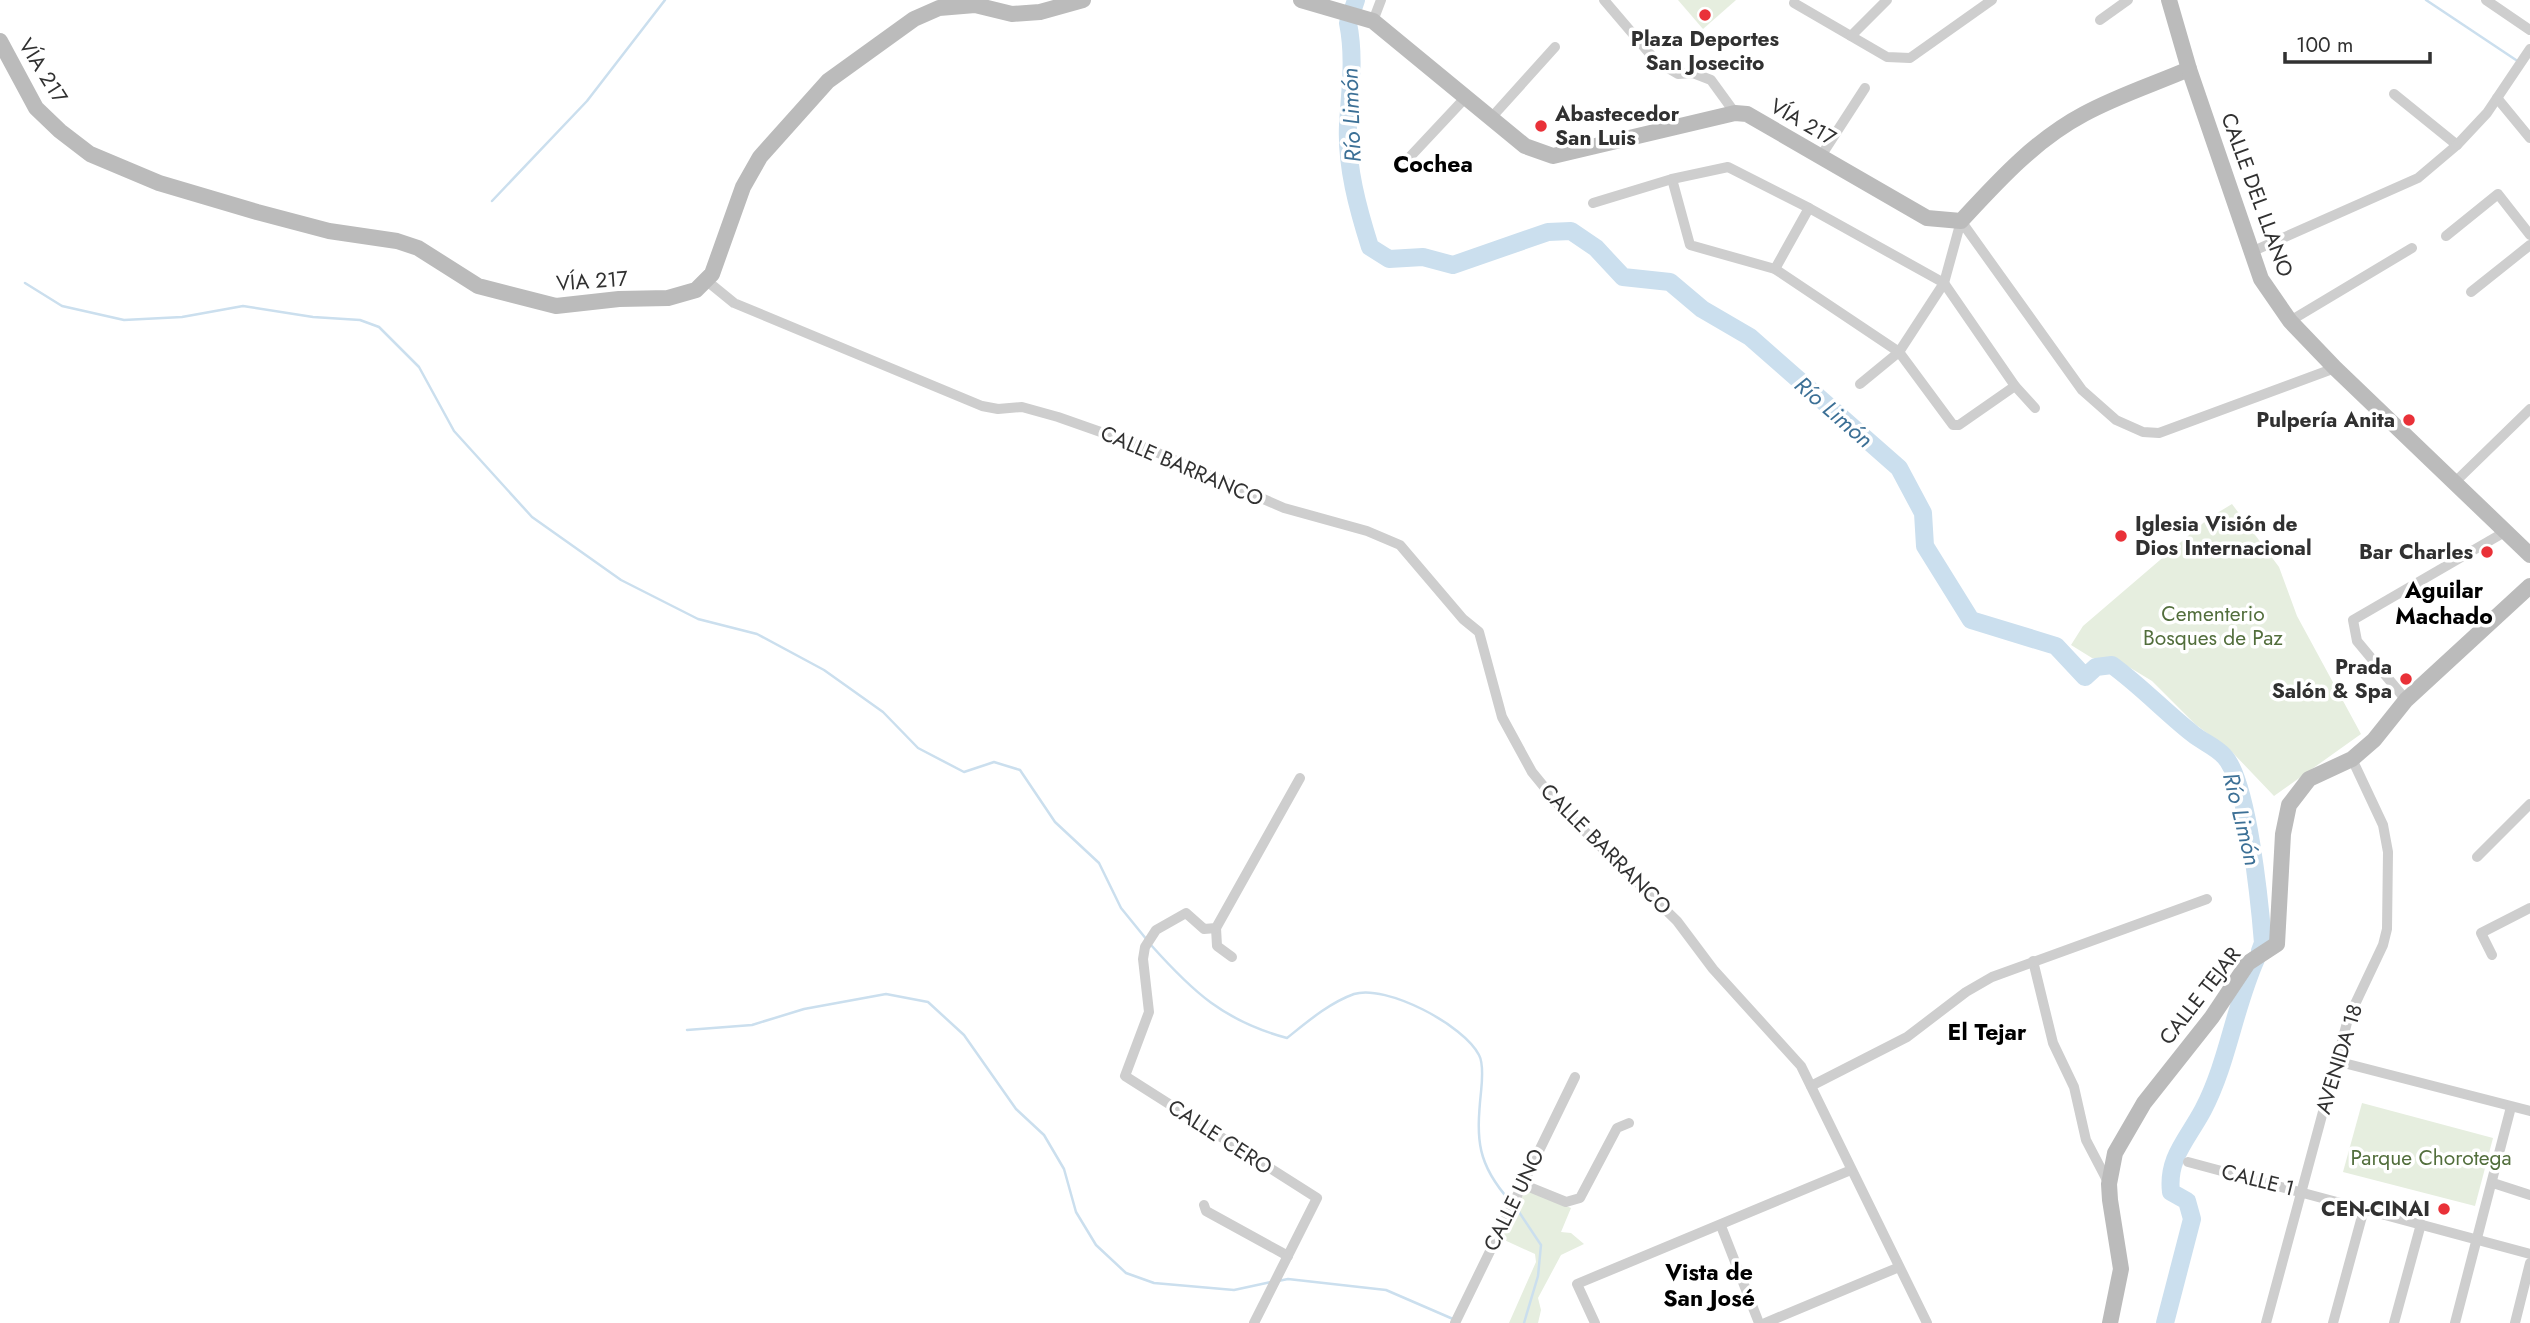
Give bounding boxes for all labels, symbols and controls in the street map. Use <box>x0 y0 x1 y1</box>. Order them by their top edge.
marker: Plaza Deportes San Josecito <box>1697 7 1713 23</box>
scale bar <box>2285 21 2430 65</box>
place label: Plaza Deportes San Josecito <box>1631 24 1780 78</box>
text: 100 m <box>2296 30 2353 60</box>
street label: VÍA 217 <box>11 33 75 109</box>
water label: Río Limón <box>1332 67 1370 163</box>
street label: VÍA 217 <box>1764 91 1842 153</box>
place label: Abastecedor San Luis <box>1554 99 1680 153</box>
street label: CALLE DEL LLANO <box>2213 109 2301 281</box>
marker: Abastecedor San Luis <box>1533 118 1549 134</box>
district label: Cochea <box>1393 147 1473 181</box>
street label: VÍA 217 <box>555 264 629 298</box>
water label: Río Limón <box>1787 368 1881 456</box>
place label: Pulpería Anita <box>2256 405 2395 435</box>
marker: Pulpería Anita <box>2401 412 2417 428</box>
street label: CALLE BARRANCO <box>1096 418 1268 514</box>
place label: Iglesia Visión de Dios Internacional <box>2135 509 2312 563</box>
marker: Iglesia Visión de Dios Internacional <box>2113 528 2129 544</box>
place label: Bar Charles <box>2359 537 2473 567</box>
marker: Bar Charles <box>2479 544 2495 560</box>
district label: Aguilar Machado <box>2395 573 2493 633</box>
park label: Cementerio Bosques de Paz <box>2143 599 2283 653</box>
place label: Prada Salón & Spa <box>2272 652 2392 706</box>
marker: Prada Salón & Spa <box>2398 671 2414 687</box>
water label: Río Limón <box>2214 769 2270 869</box>
street label: CALLE BARRANCO <box>1534 777 1678 921</box>
street label: CALLE TEJAR <box>2152 941 2248 1051</box>
street label: AVENIDA 18 <box>2308 1000 2370 1118</box>
district label: El Tejar <box>1948 1015 2027 1049</box>
street label: CALLE CERO <box>1162 1092 1278 1182</box>
park label: Parque Chorotega <box>2350 1143 2512 1173</box>
street label: CALLE UNO <box>1476 1144 1552 1256</box>
street label: CALLE 1 <box>2218 1156 2298 1204</box>
place label: CEN-CINAI <box>2321 1194 2430 1224</box>
marker: CEN-CINAI <box>2436 1201 2452 1217</box>
district label: Vista de San José <box>1663 1255 1755 1315</box>

